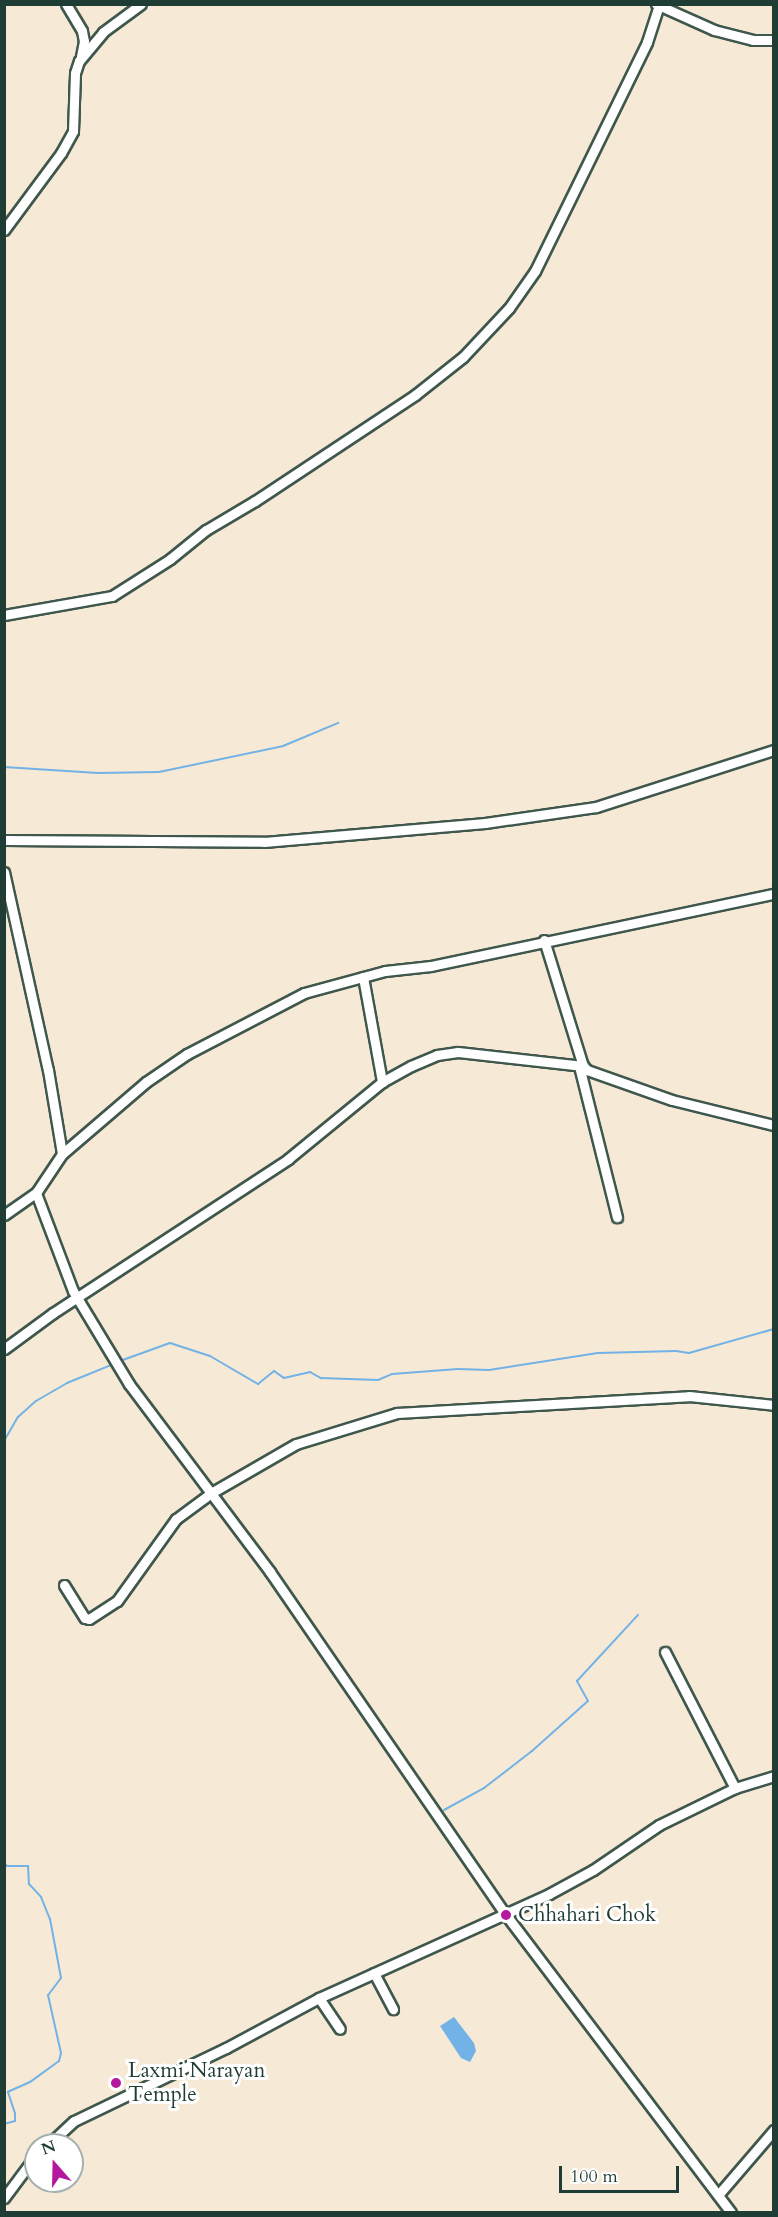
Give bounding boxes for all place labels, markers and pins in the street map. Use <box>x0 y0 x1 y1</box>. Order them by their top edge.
place label: Chhahari Chok <box>518 1902 656 1928</box>
marker: Chhahari Chok <box>499 1908 513 1922</box>
place label: Laxmi Narayan Temple <box>128 2058 265 2108</box>
marker: Laxmi Narayan Temple <box>109 2076 123 2090</box>

